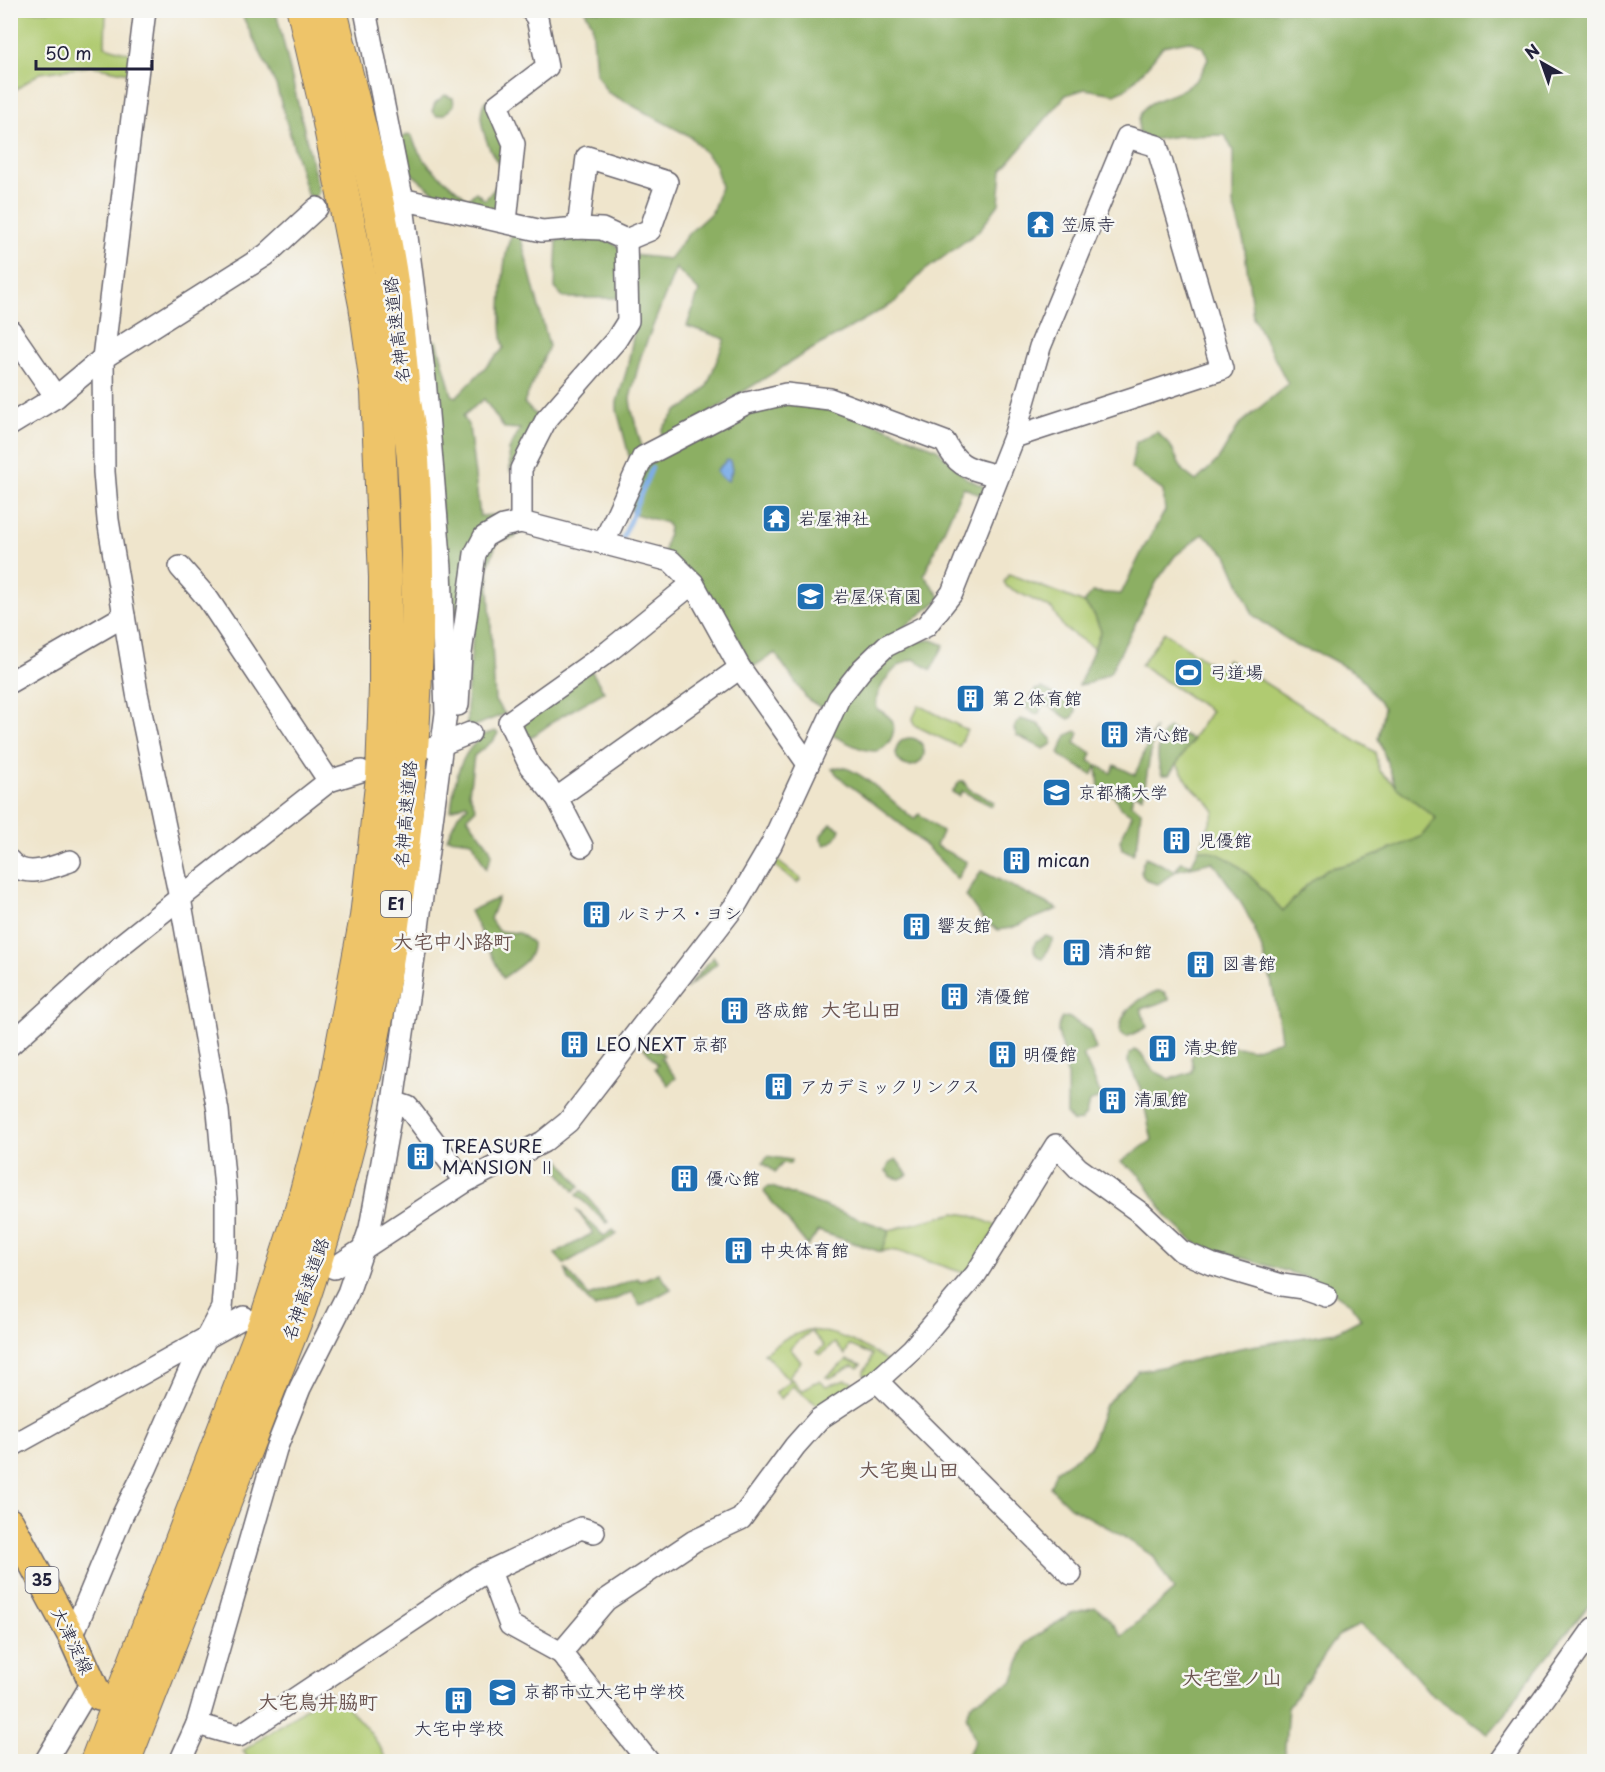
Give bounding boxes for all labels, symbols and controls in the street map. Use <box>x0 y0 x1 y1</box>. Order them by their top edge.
scale bar <box>36 33 152 71</box>
north arrow <box>1512 33 1572 93</box>
text: N <box>1519 37 1544 64</box>
text: 50 m <box>45 39 92 66</box>
temple icon: 笠原寺 <box>1024 209 1056 241</box>
place label: 笠原寺 <box>1061 210 1115 237</box>
street label: 名神高速道路 <box>376 275 415 385</box>
temple icon: 岩屋神社 <box>761 503 793 535</box>
place label: 岩屋神社 <box>798 504 870 531</box>
school or university icon: 岩屋保育園 <box>795 581 827 613</box>
place label: 岩屋保育園 <box>832 582 922 609</box>
sports icon: 弓道場 <box>1172 657 1204 689</box>
place label: 弓道場 <box>1209 658 1263 685</box>
building icon: 第２体育館 <box>955 683 987 715</box>
place label: 第２体育館 <box>992 684 1082 711</box>
building icon: 清心館 <box>1098 719 1130 751</box>
place label: 清心館 <box>1135 720 1189 747</box>
street label: 名神高速道路 <box>386 759 423 869</box>
school or university icon: 京都橘大学 <box>1041 777 1073 809</box>
place label: 京都橘大学 <box>1078 778 1168 805</box>
building icon: 児優館 <box>1161 825 1193 857</box>
place label: 児優館 <box>1198 826 1252 853</box>
building icon: mican <box>1000 845 1032 877</box>
place label: mican <box>1037 846 1090 873</box>
road number: E1 <box>381 891 411 917</box>
building icon: ルミナス・ヨシ <box>580 898 612 930</box>
place label: ルミナス・ヨシ <box>617 899 742 926</box>
building icon: 響友館 <box>900 910 932 942</box>
place label: 響友館 <box>937 911 991 938</box>
district label: 大宅中小路町 <box>393 926 513 956</box>
building icon: 清和館 <box>1061 936 1093 968</box>
place label: 清和館 <box>1098 937 1152 964</box>
building icon: 図書館 <box>1185 948 1217 980</box>
place label: 図書館 <box>1222 949 1276 976</box>
building icon: 清優館 <box>939 981 971 1013</box>
place label: 清優館 <box>976 982 1030 1009</box>
district label: 大宅山田 <box>821 994 901 1024</box>
building icon: 啓成館 <box>718 995 750 1027</box>
place label: 啓成館 <box>755 996 809 1023</box>
building icon: LEO NEXT 京都 <box>559 1029 591 1061</box>
place label: LEO NEXT 京都 <box>596 1030 727 1057</box>
building icon: 清史館 <box>1147 1032 1179 1064</box>
place label: 清史館 <box>1184 1033 1238 1060</box>
building icon: 明優館 <box>986 1039 1018 1071</box>
place label: 明優館 <box>1023 1040 1077 1067</box>
building icon: アカデミックリンクス <box>763 1071 795 1103</box>
place label: アカデミックリンクス <box>800 1072 980 1099</box>
building icon: 清風館 <box>1097 1084 1129 1116</box>
place label: 清風館 <box>1134 1085 1188 1112</box>
place label: TREASURE MANSION Ⅱ <box>442 1132 556 1180</box>
building icon: TREASURE MANSION Ⅱ <box>405 1141 437 1173</box>
building icon: 優心館 <box>669 1163 701 1195</box>
place label: 優心館 <box>706 1164 760 1191</box>
street label: 名神高速道路 <box>274 1233 335 1344</box>
building icon: 中央体育館 <box>722 1235 754 1267</box>
place label: 中央体育館 <box>759 1236 849 1263</box>
district label: 大宅奥山田 <box>859 1454 959 1484</box>
road number: 35 <box>26 1567 58 1593</box>
street label: 大津淀線 <box>45 1602 101 1679</box>
district label: 大宅堂ノ山 <box>1182 1662 1282 1692</box>
school or university icon: 京都市立大宅中学校 <box>486 1676 518 1708</box>
place label: 京都市立大宅中学校 <box>523 1677 685 1704</box>
building icon: 大宅中学校 <box>443 1684 475 1716</box>
district label: 大宅鳥井脇町 <box>258 1686 378 1716</box>
place label: 大宅中学校 <box>414 1714 504 1741</box>

